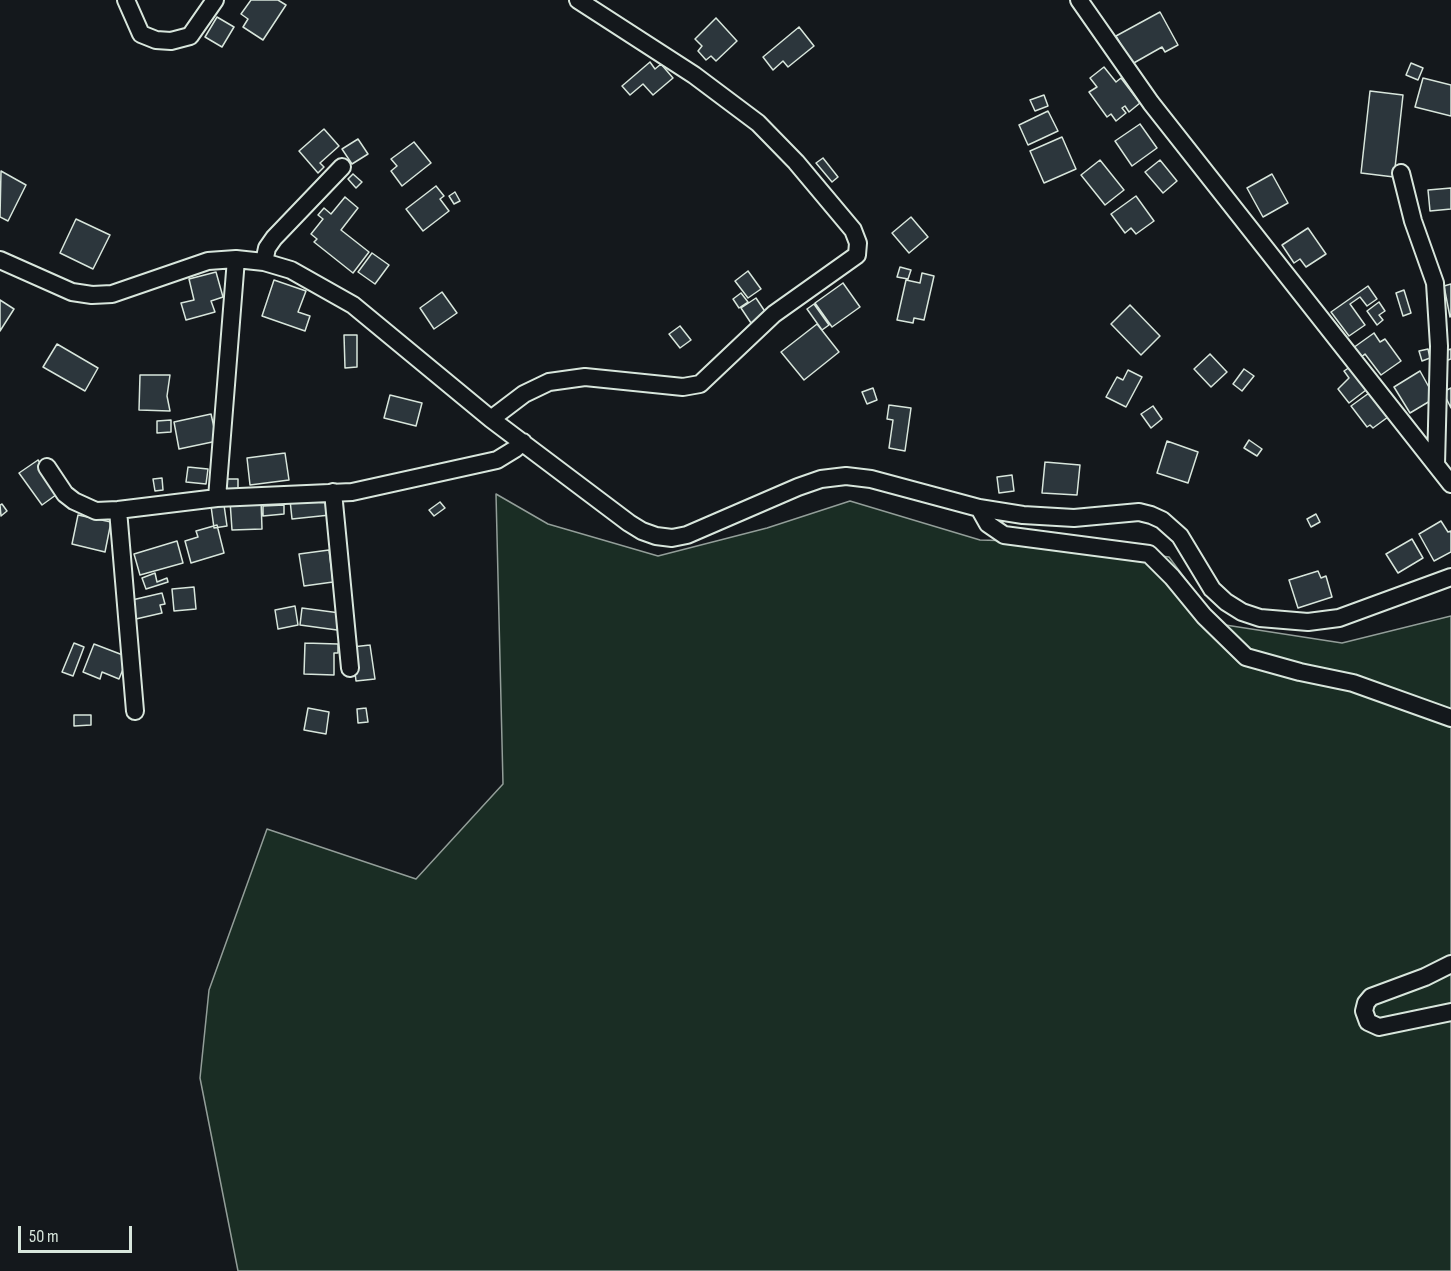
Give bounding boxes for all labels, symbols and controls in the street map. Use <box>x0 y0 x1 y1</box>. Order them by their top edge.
scale bar <box>21 1214 135 1252</box>
text: 50 m <box>29 1226 59 1247</box>

